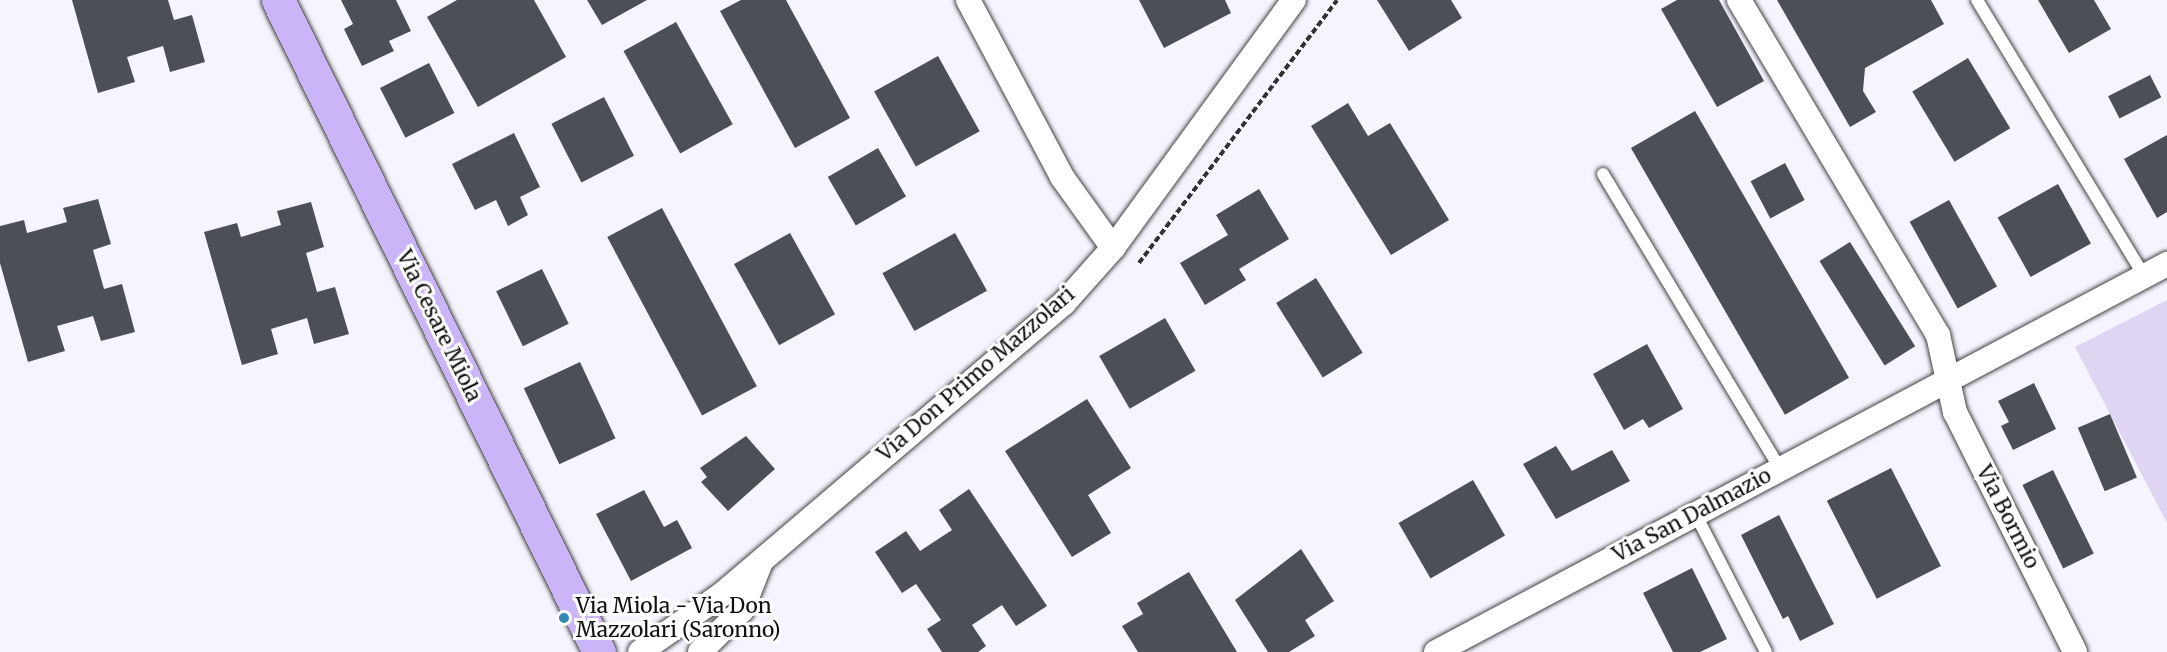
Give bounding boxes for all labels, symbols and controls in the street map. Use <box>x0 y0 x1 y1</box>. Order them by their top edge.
street label: Via Cesare Miola <box>391 246 487 406</box>
street label: Via Don Primo Mazzolari <box>872 281 1080 467</box>
street label: Via Bormio <box>1971 461 2045 573</box>
street label: Via San Dalmazio <box>1608 463 1776 567</box>
place label: Via Miola - Via Don Mazzolari (Saronno) <box>576 593 781 643</box>
marker: Via Miola - Via Don Mazzolari (Saronno) <box>557 611 571 625</box>

